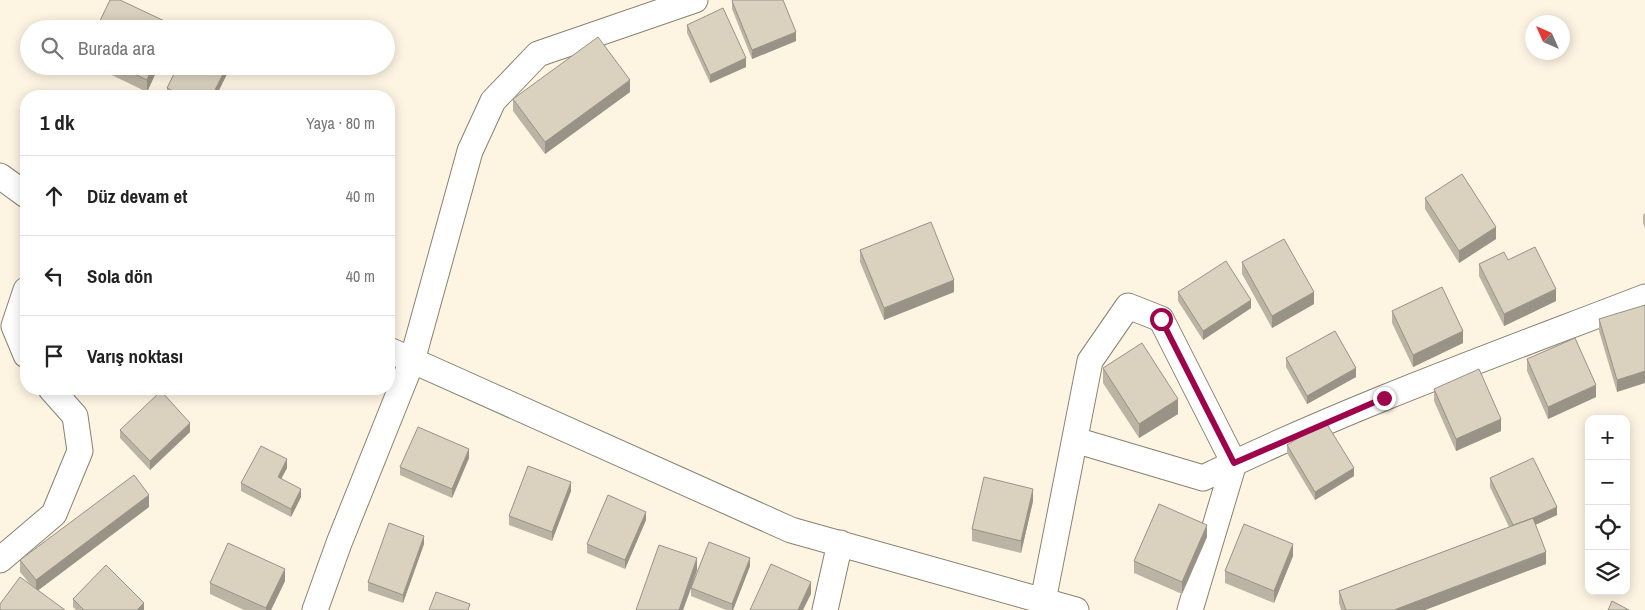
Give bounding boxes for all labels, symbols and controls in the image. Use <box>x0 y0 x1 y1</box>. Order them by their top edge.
north arrow <box>1525 15 1570 60</box>
search box <box>20 20 395 75</box>
icon: search <box>38 34 66 62</box>
text: Burada ara <box>78 35 155 61</box>
text: 1 dk <box>40 108 74 137</box>
text: Yaya · 80 m <box>306 112 375 134</box>
icon: ahead <box>40 182 68 210</box>
text: Düz devam et <box>87 183 187 209</box>
text: 40 m <box>346 185 375 207</box>
icon: left <box>40 262 68 290</box>
text: Sola dön <box>87 263 153 289</box>
text: 40 m <box>346 265 375 287</box>
route start <box>1150 308 1173 331</box>
icon: arrive <box>40 342 68 370</box>
text: Varış noktası <box>87 343 183 369</box>
route end <box>1373 387 1396 410</box>
map controls <box>1585 415 1630 595</box>
button: + <box>1585 415 1630 460</box>
button: − <box>1585 460 1630 505</box>
button: locate <box>1585 505 1630 550</box>
button: layers <box>1585 550 1630 595</box>

